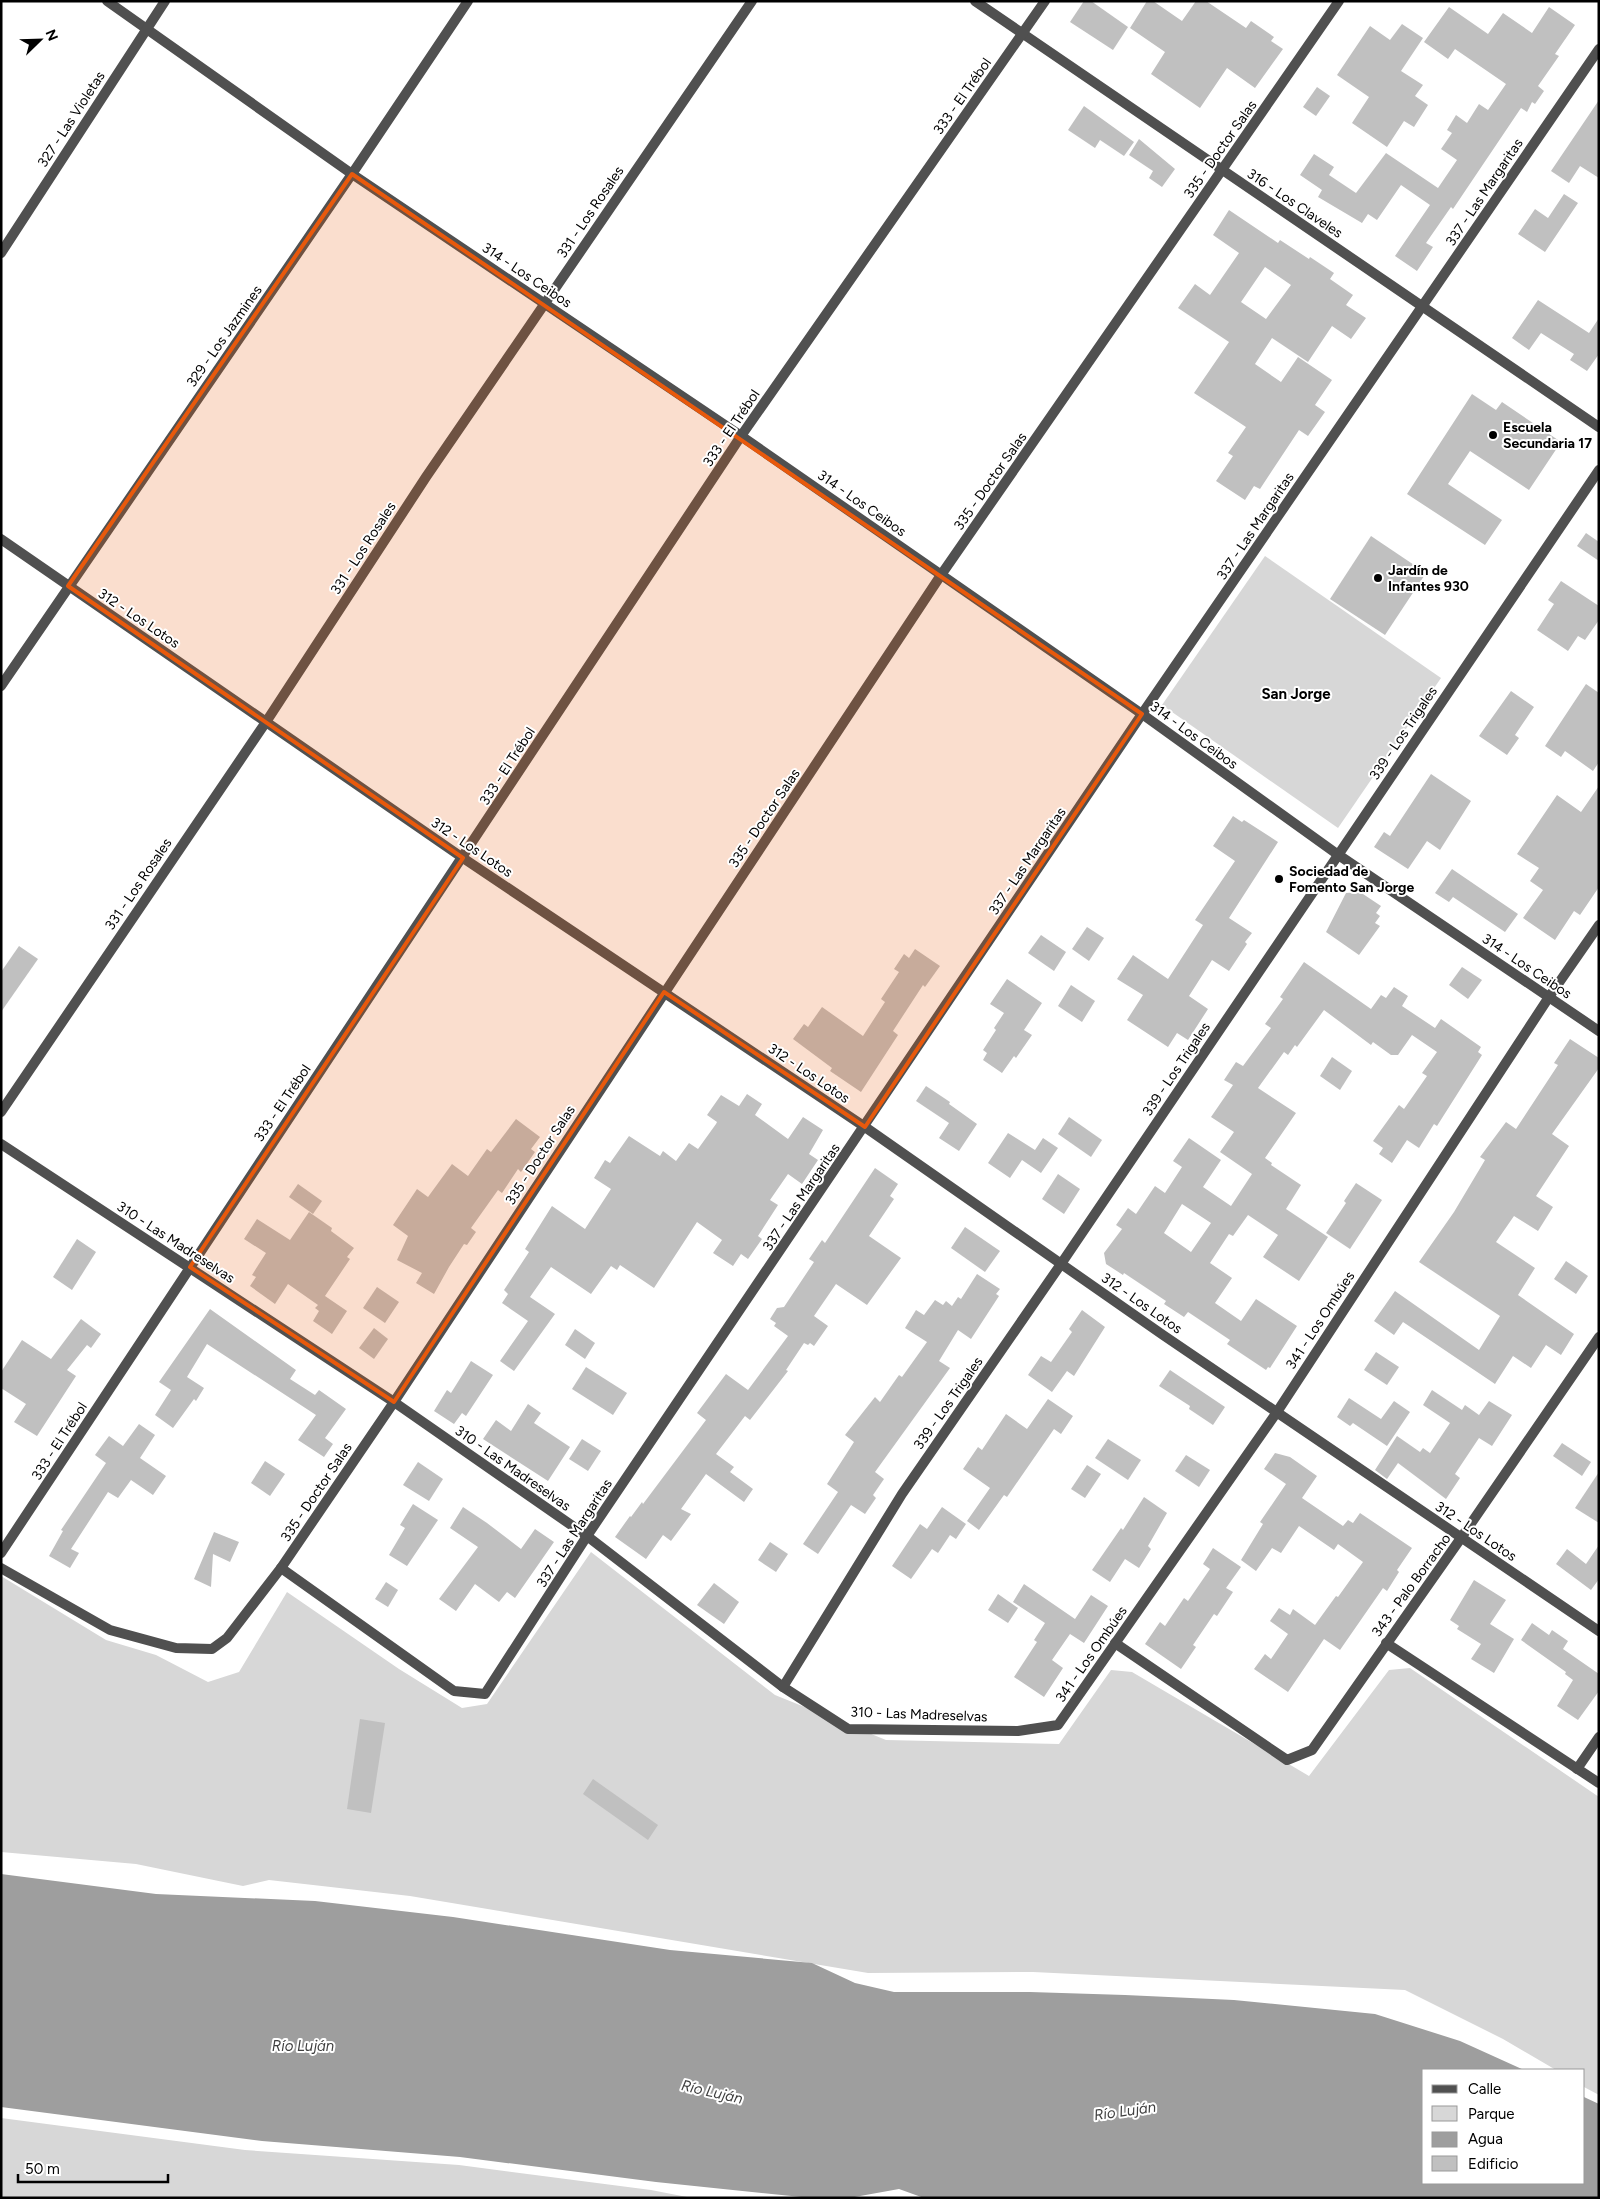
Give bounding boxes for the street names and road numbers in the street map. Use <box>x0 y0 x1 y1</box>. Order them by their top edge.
street label: 333 - El Trébol <box>930 55 995 138</box>
street label: 327 - Las Violetas <box>34 68 109 170</box>
street label: 335 - Doctor Salas <box>1180 97 1260 201</box>
street label: 337 - Las Margaritas <box>1442 135 1527 249</box>
street label: 331 - Los Rosales <box>553 163 627 261</box>
street label: 316 - Los Claveles <box>1244 165 1346 242</box>
street label: 314 - Los Ceibos <box>479 239 575 312</box>
street label: 329 - Los Jazmines <box>183 282 266 390</box>
street label: 333 - El Trébol <box>699 387 763 470</box>
street label: 335 - Doctor Salas <box>950 429 1030 533</box>
street label: 314 - Los Ceibos <box>814 467 909 540</box>
street label: 337 - Las Margaritas <box>1213 469 1298 583</box>
street label: 331 - Los Rosales <box>327 499 400 598</box>
street label: 312 - Los Lotos <box>95 585 183 652</box>
street label: 339 - Los Trigales <box>1366 683 1441 783</box>
street label: 314 - Los Ceibos <box>1147 698 1241 773</box>
street label: 333 - El Trébol <box>476 724 539 808</box>
street label: 335 - Doctor Salas <box>725 766 804 871</box>
street label: 337 - Las Margaritas <box>985 804 1070 918</box>
street label: 312 - Los Lotos <box>428 814 516 881</box>
street label: 331 - Los Rosales <box>101 835 175 933</box>
street label: 314 - Los Ceibos <box>1479 930 1575 1003</box>
street label: 339 - Los Trigales <box>1139 1019 1214 1119</box>
street label: 312 - Los Lotos <box>765 1040 853 1107</box>
street label: 333 - El Trébol <box>250 1062 314 1145</box>
street label: 335 - Doctor Salas <box>502 1102 579 1208</box>
street label: 337 - Las Margaritas <box>759 1140 844 1254</box>
street label: 310 - Las Madreselvas <box>114 1198 238 1287</box>
street label: 341 - Los Ombúes <box>1282 1268 1358 1372</box>
street label: 312 - Los Lotos <box>1098 1269 1185 1338</box>
street label: 339 - Los Trigales <box>910 1354 987 1453</box>
street label: 333 - El Trébol <box>28 1399 91 1483</box>
street label: 310 - Las Madreselvas <box>452 1422 574 1515</box>
street label: 335 - Doctor Salas <box>277 1440 356 1545</box>
street label: 337 - Las Margaritas <box>533 1476 616 1591</box>
street label: 312 - Los Lotos <box>1432 1498 1520 1565</box>
street label: 343 - Palo Borracho <box>1368 1530 1454 1640</box>
street label: 341 - Los Ombúes <box>1052 1603 1131 1706</box>
street label: 310 - Las Madreselvas <box>850 1704 988 1725</box>

